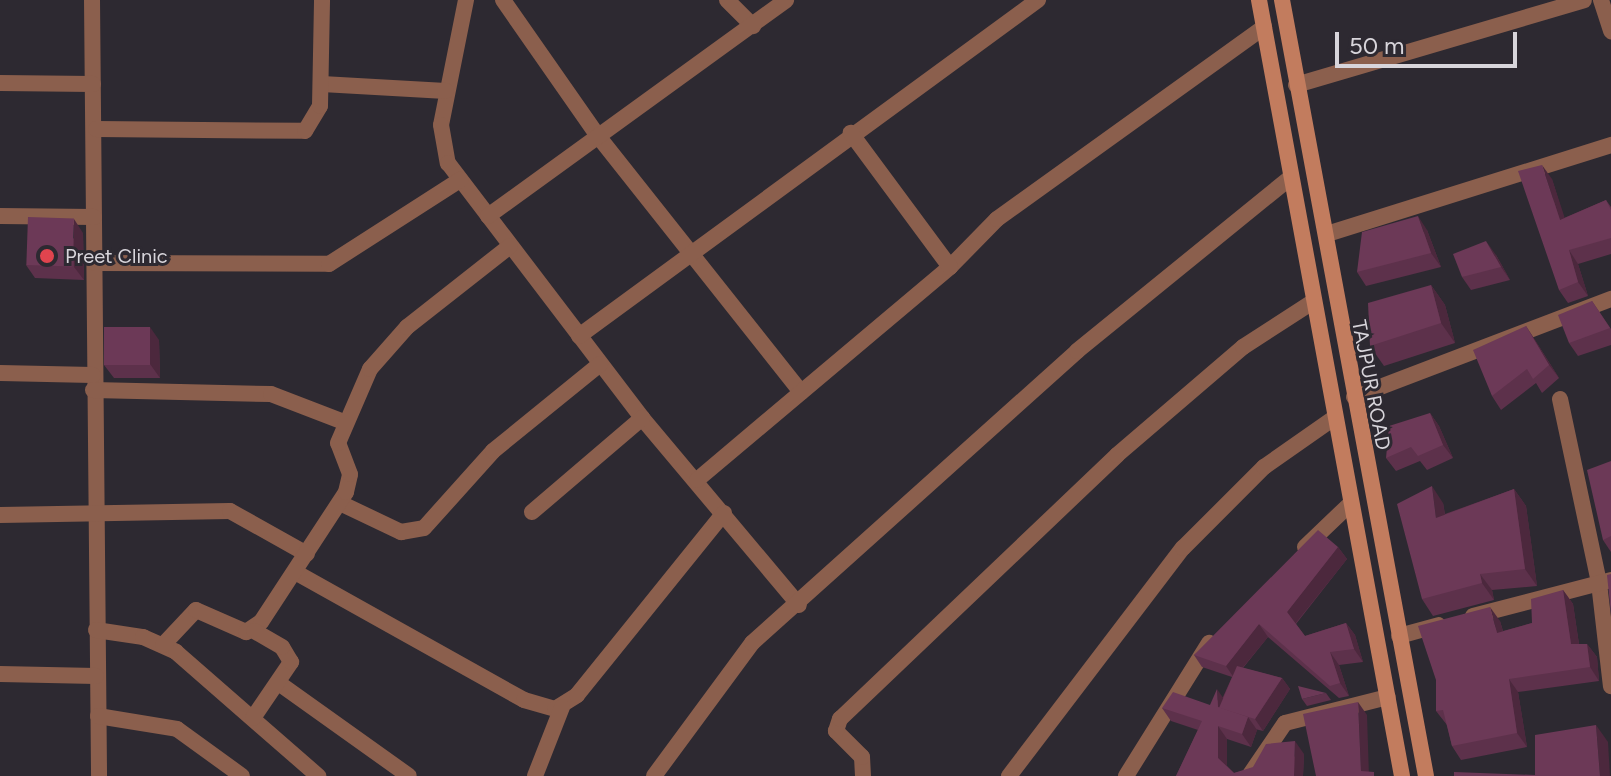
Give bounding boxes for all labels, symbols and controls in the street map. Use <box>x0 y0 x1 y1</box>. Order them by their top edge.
scale bar <box>1339 16 1521 66</box>
text: 50 m <box>1349 31 1405 60</box>
place label: Preet Clinic <box>65 244 168 268</box>
marker: Preet Clinic <box>36 245 58 267</box>
street label: TAJPUR ROAD <box>1347 318 1395 452</box>

